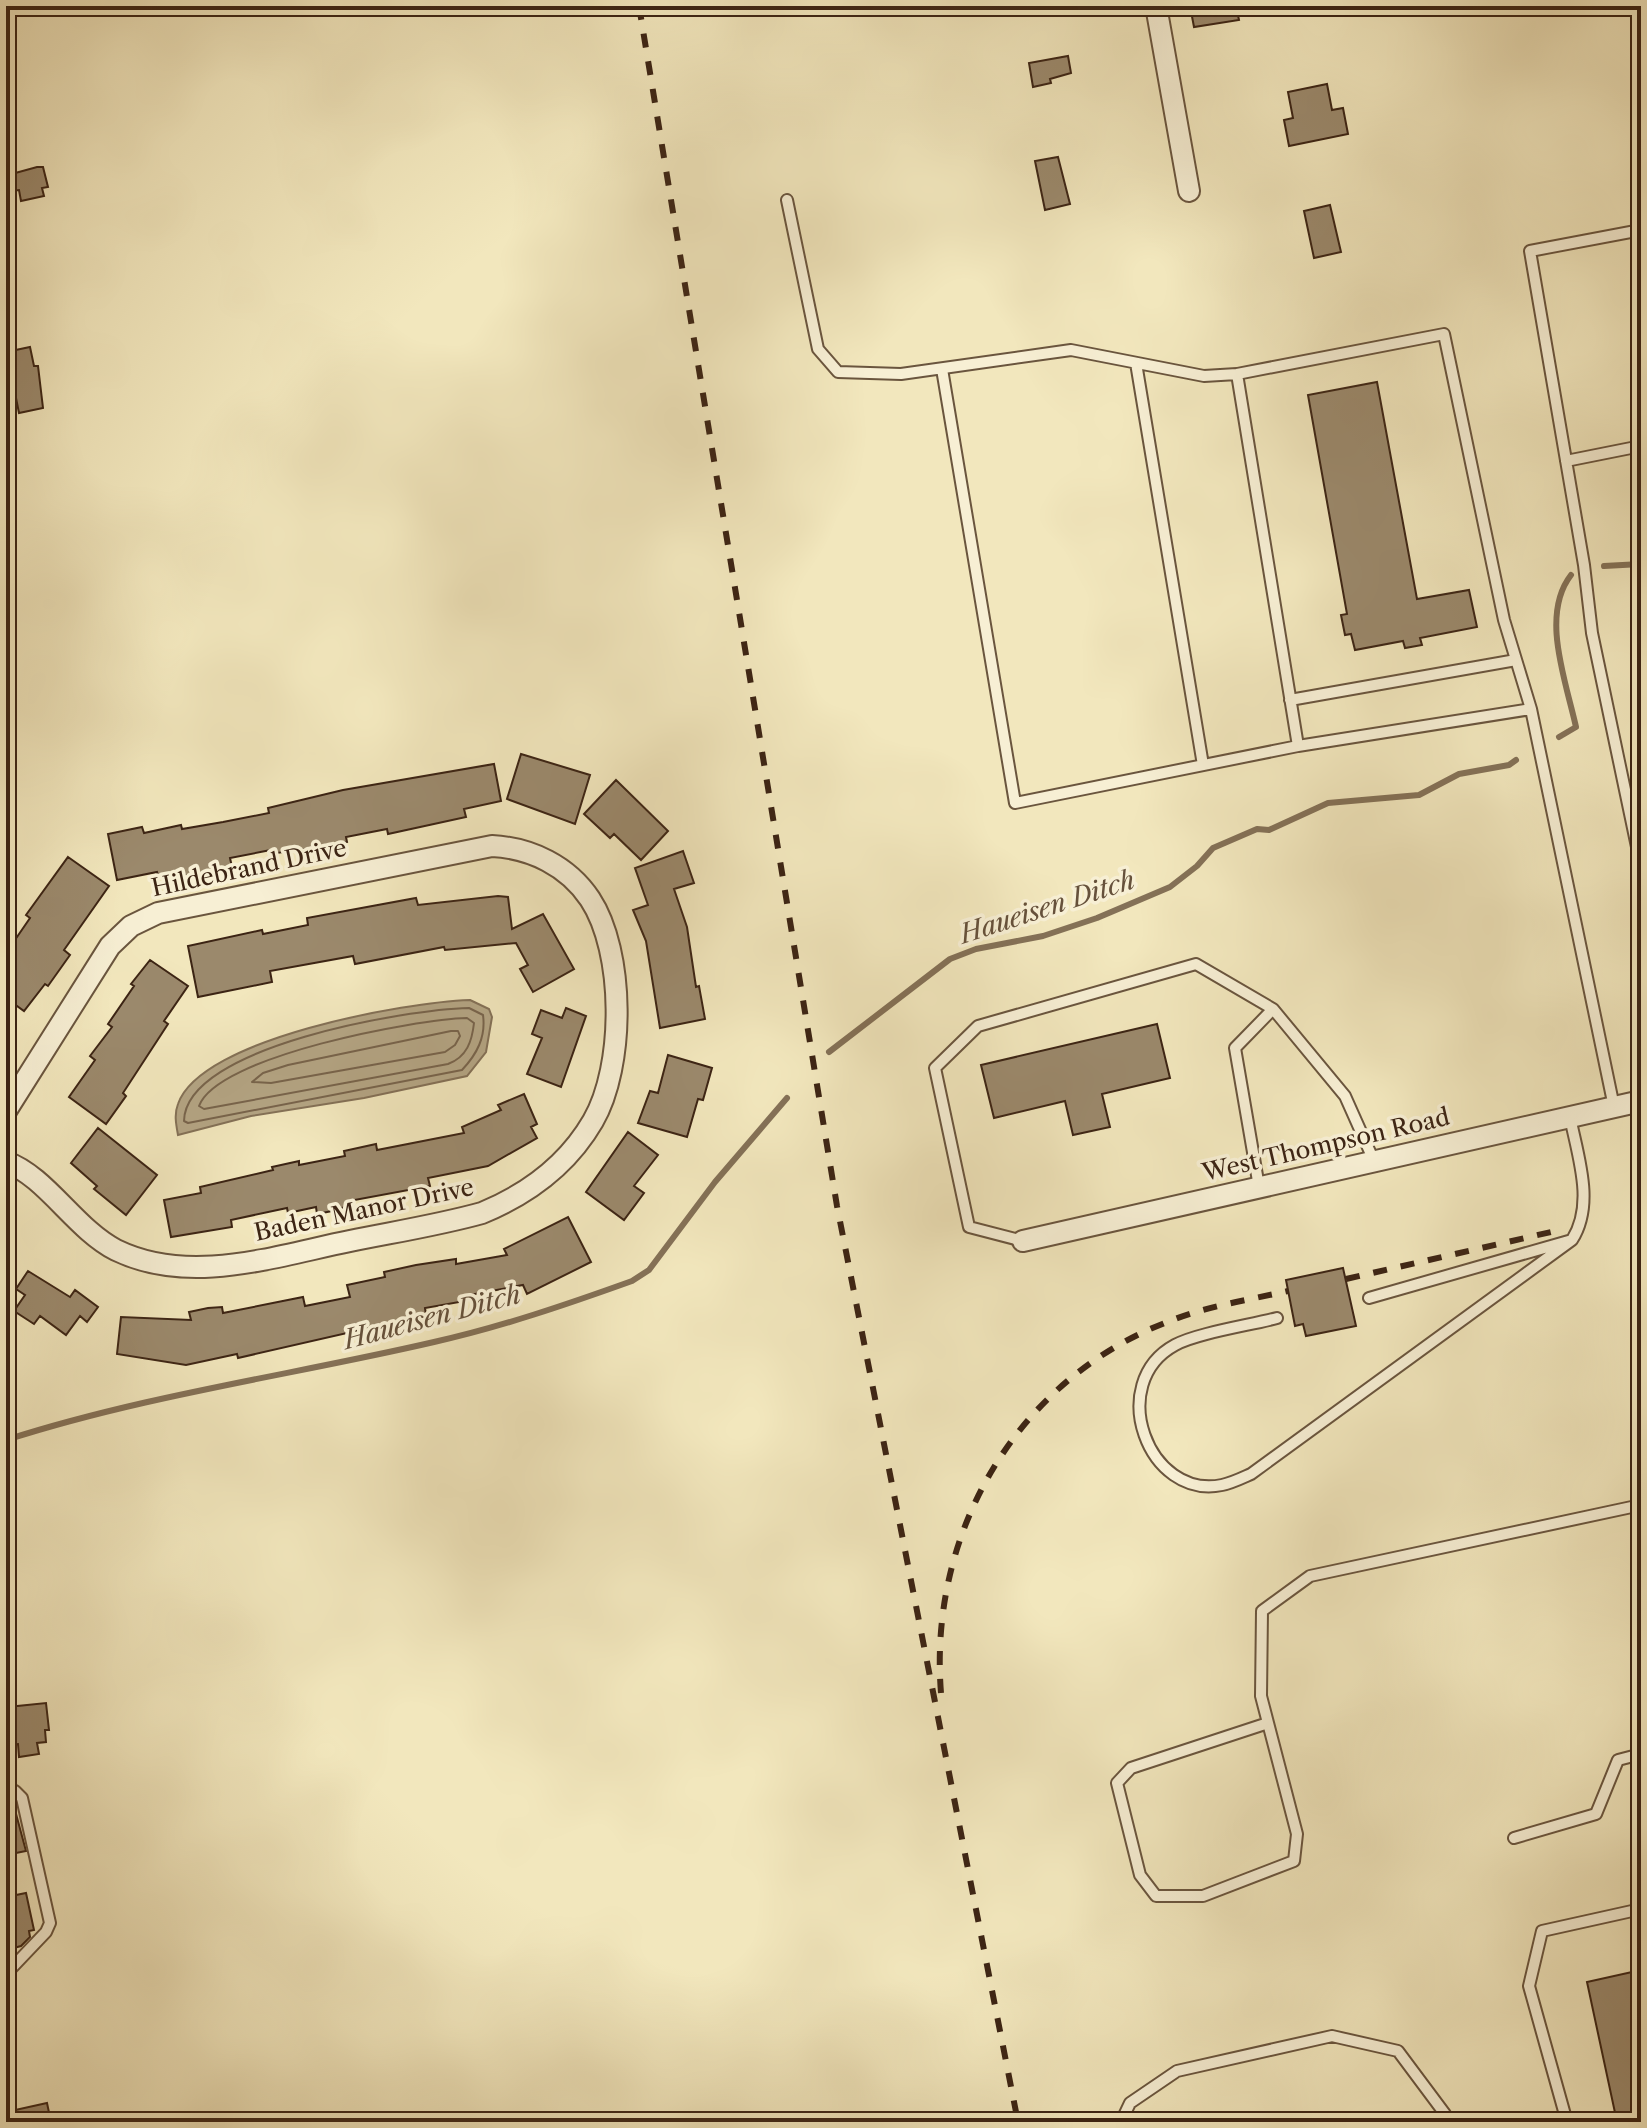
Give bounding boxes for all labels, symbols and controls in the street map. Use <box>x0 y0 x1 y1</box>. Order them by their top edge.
street label: Hildebrand Drive <box>149 833 349 902</box>
water label: Haueisen Ditch <box>953 864 1139 951</box>
street label: West Thompson Road <box>1198 1102 1453 1187</box>
street label: Baden Manor Drive <box>251 1172 476 1247</box>
water label: Haueisen Ditch <box>338 1278 524 1357</box>

